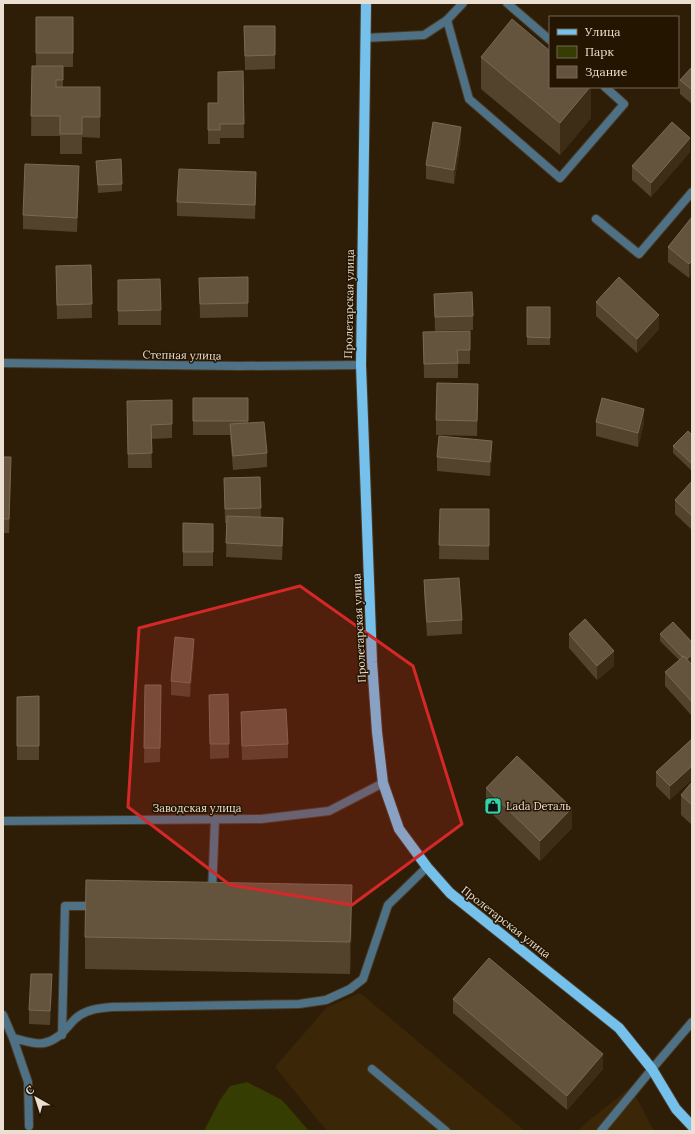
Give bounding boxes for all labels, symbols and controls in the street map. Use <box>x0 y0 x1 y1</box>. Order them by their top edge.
legend <box>549 16 679 88</box>
text: Улица <box>584 24 621 39</box>
text: Парк <box>585 44 614 59</box>
text: Здание <box>585 64 628 79</box>
street label: Пролетарская улица <box>341 249 357 359</box>
street label: Степная улица <box>142 347 222 363</box>
street label: Пролетарская улица <box>349 573 369 683</box>
shop icon: Lada Dеталь <box>483 796 503 816</box>
place label: Lada Dеталь <box>506 799 571 813</box>
street label: Заводская улица <box>152 801 242 815</box>
street label: Пролетарская улица <box>459 883 554 961</box>
north arrow <box>16 1078 56 1118</box>
text: С <box>22 1082 37 1098</box>

